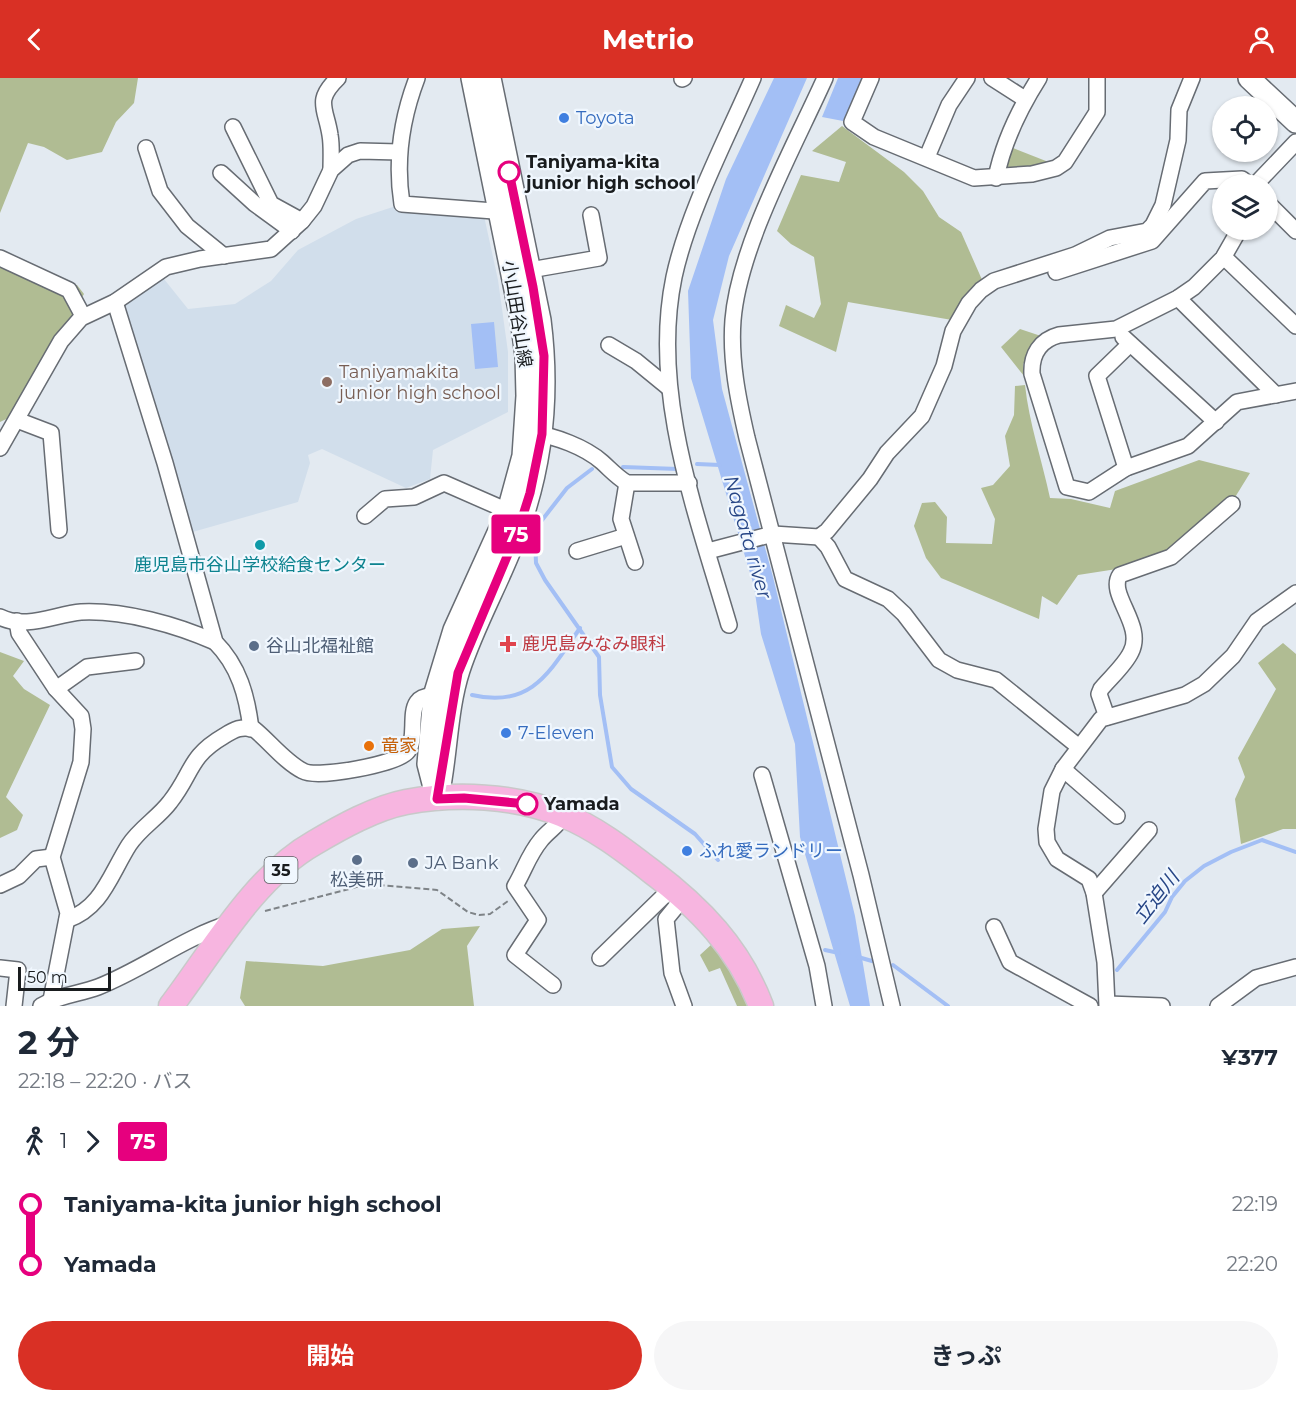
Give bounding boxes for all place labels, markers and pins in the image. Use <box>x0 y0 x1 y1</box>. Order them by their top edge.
place label: Toyota <box>576 107 635 129</box>
marker: Toyota <box>557 111 571 125</box>
place label: Taniyama-kita junior high school <box>524 151 696 194</box>
marker: Taniyama-kita junior high school <box>498 161 520 183</box>
place label: Taniyamakita junior high school <box>337 361 501 404</box>
marker: Taniyamakita junior high school <box>320 375 334 389</box>
marker: 鹿児島市谷山学校給食センター <box>253 538 267 552</box>
place label: 鹿児島市谷山学校給食センター <box>134 554 386 576</box>
place label: 鹿児島みなみ眼科 <box>522 633 666 655</box>
place label: 谷山北福祉館 <box>266 635 374 657</box>
marker: 鹿児島みなみ眼科 <box>499 635 517 653</box>
marker: 谷山北福祉館 <box>247 639 261 653</box>
place label: 7-Eleven <box>518 722 595 744</box>
marker: 7-Eleven <box>499 726 513 740</box>
place label: 竜家 <box>381 735 417 757</box>
marker: 竜家 <box>362 739 376 753</box>
marker: Yamada <box>516 793 538 815</box>
place label: Yamada <box>543 793 620 815</box>
place label: ふれ愛ランドリー <box>699 840 843 862</box>
marker: ふれ愛ランドリー <box>680 844 694 858</box>
place label: JA Bank <box>424 852 499 874</box>
marker: 松美研 <box>350 853 364 867</box>
marker: JA Bank <box>406 856 420 870</box>
place label: 松美研 <box>330 869 384 891</box>

